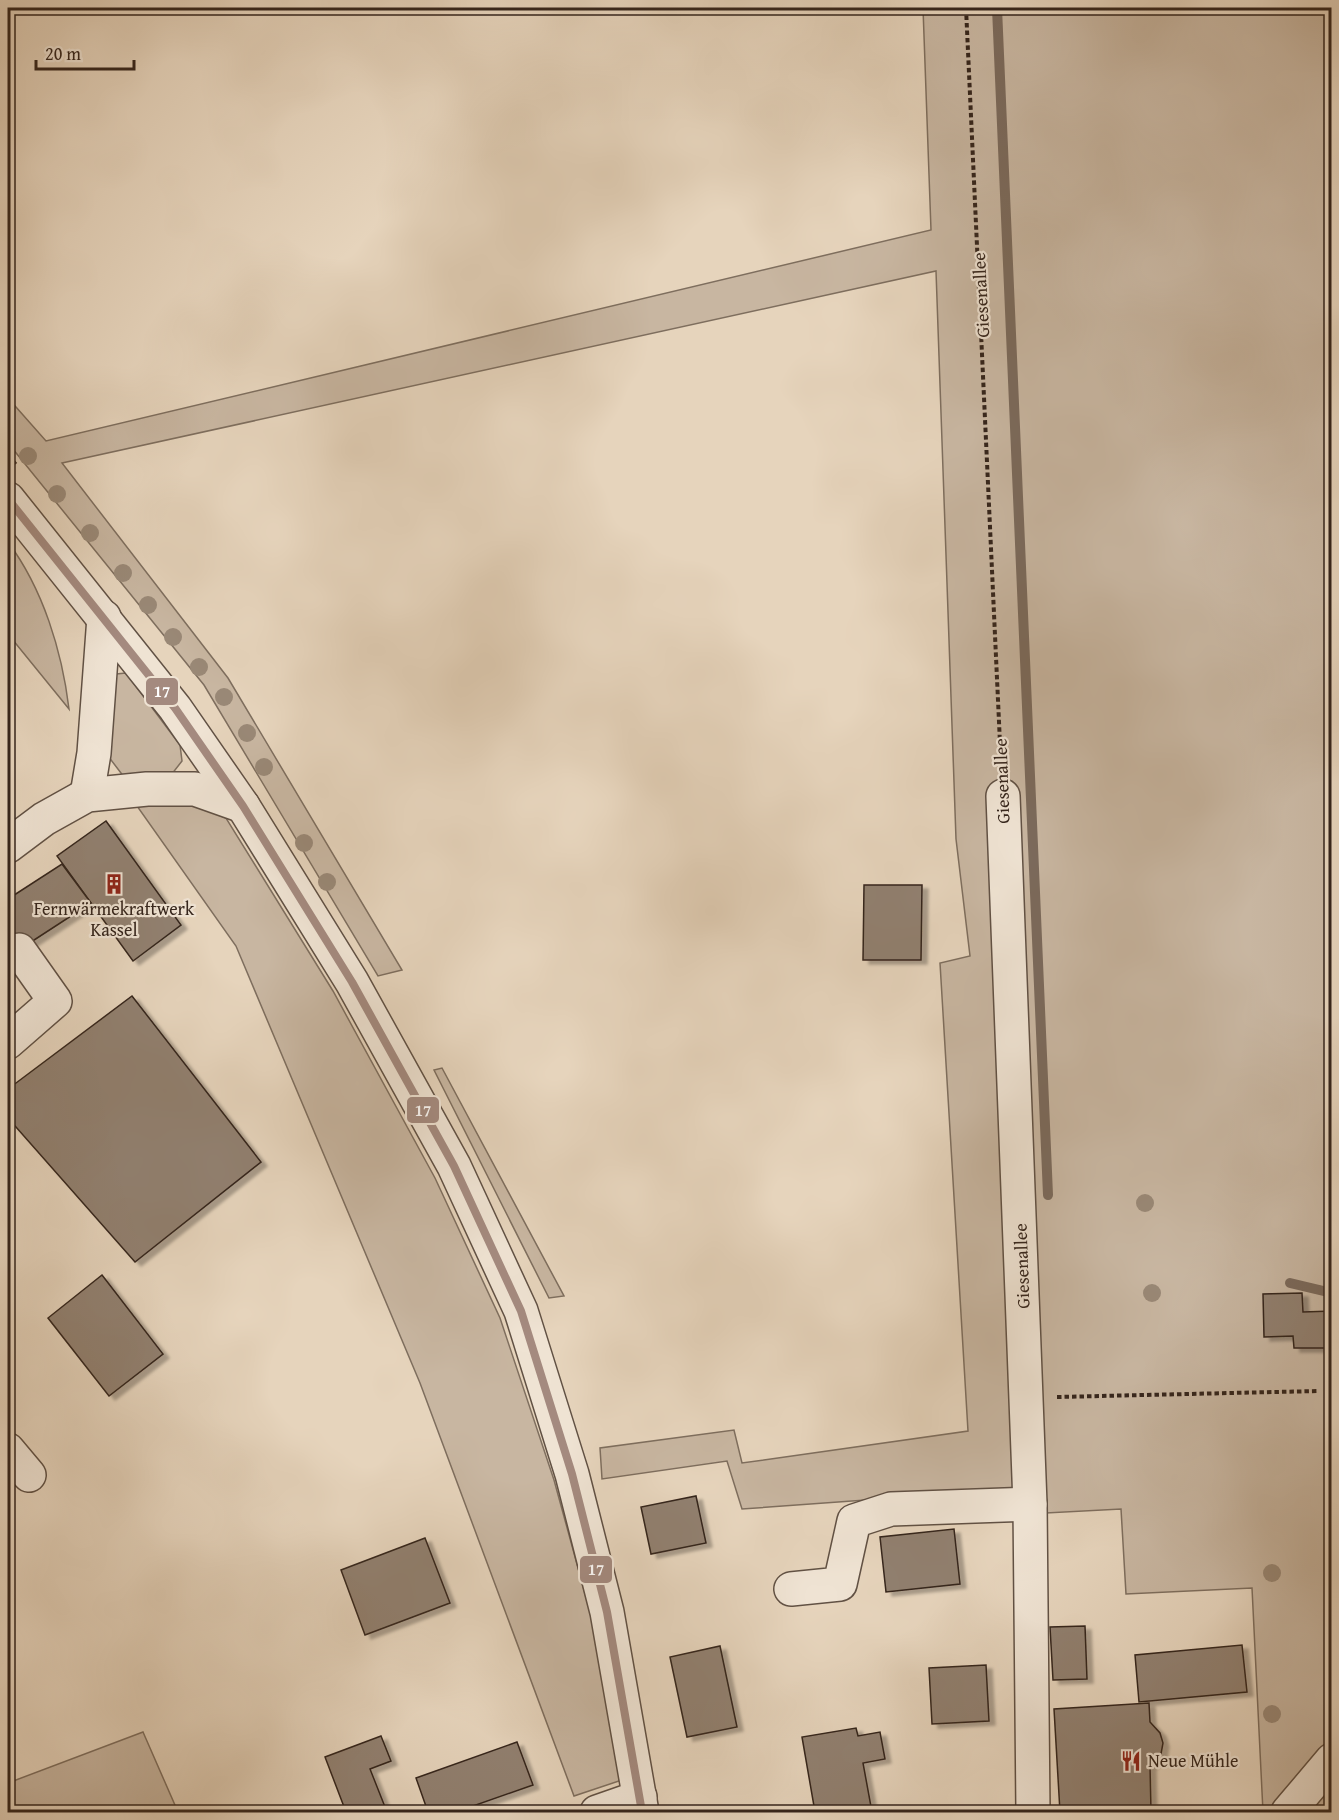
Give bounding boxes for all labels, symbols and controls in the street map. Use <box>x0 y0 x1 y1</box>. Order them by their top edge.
scale bar <box>36 33 134 71</box>
text: 20 m <box>45 40 81 67</box>
street label: Giesenallee <box>965 252 996 338</box>
line badge: 17 <box>145 677 179 706</box>
text: 17 <box>154 679 170 703</box>
street label: Giesenallee <box>987 738 1016 824</box>
building icon: Fernwärmekraftwerk Kassel <box>102 872 126 896</box>
place label: Fernwärmekraftwerk Kassel <box>34 895 195 943</box>
line badge: 17 <box>406 1096 440 1124</box>
text: 17 <box>415 1098 431 1122</box>
street label: Giesenallee <box>1007 1223 1036 1309</box>
line badge: 17 <box>579 1555 613 1584</box>
text: 17 <box>588 1557 604 1581</box>
place label: Neue Mühle <box>1148 1747 1238 1774</box>
restaurant icon: Neue Mühle <box>1119 1749 1143 1773</box>

